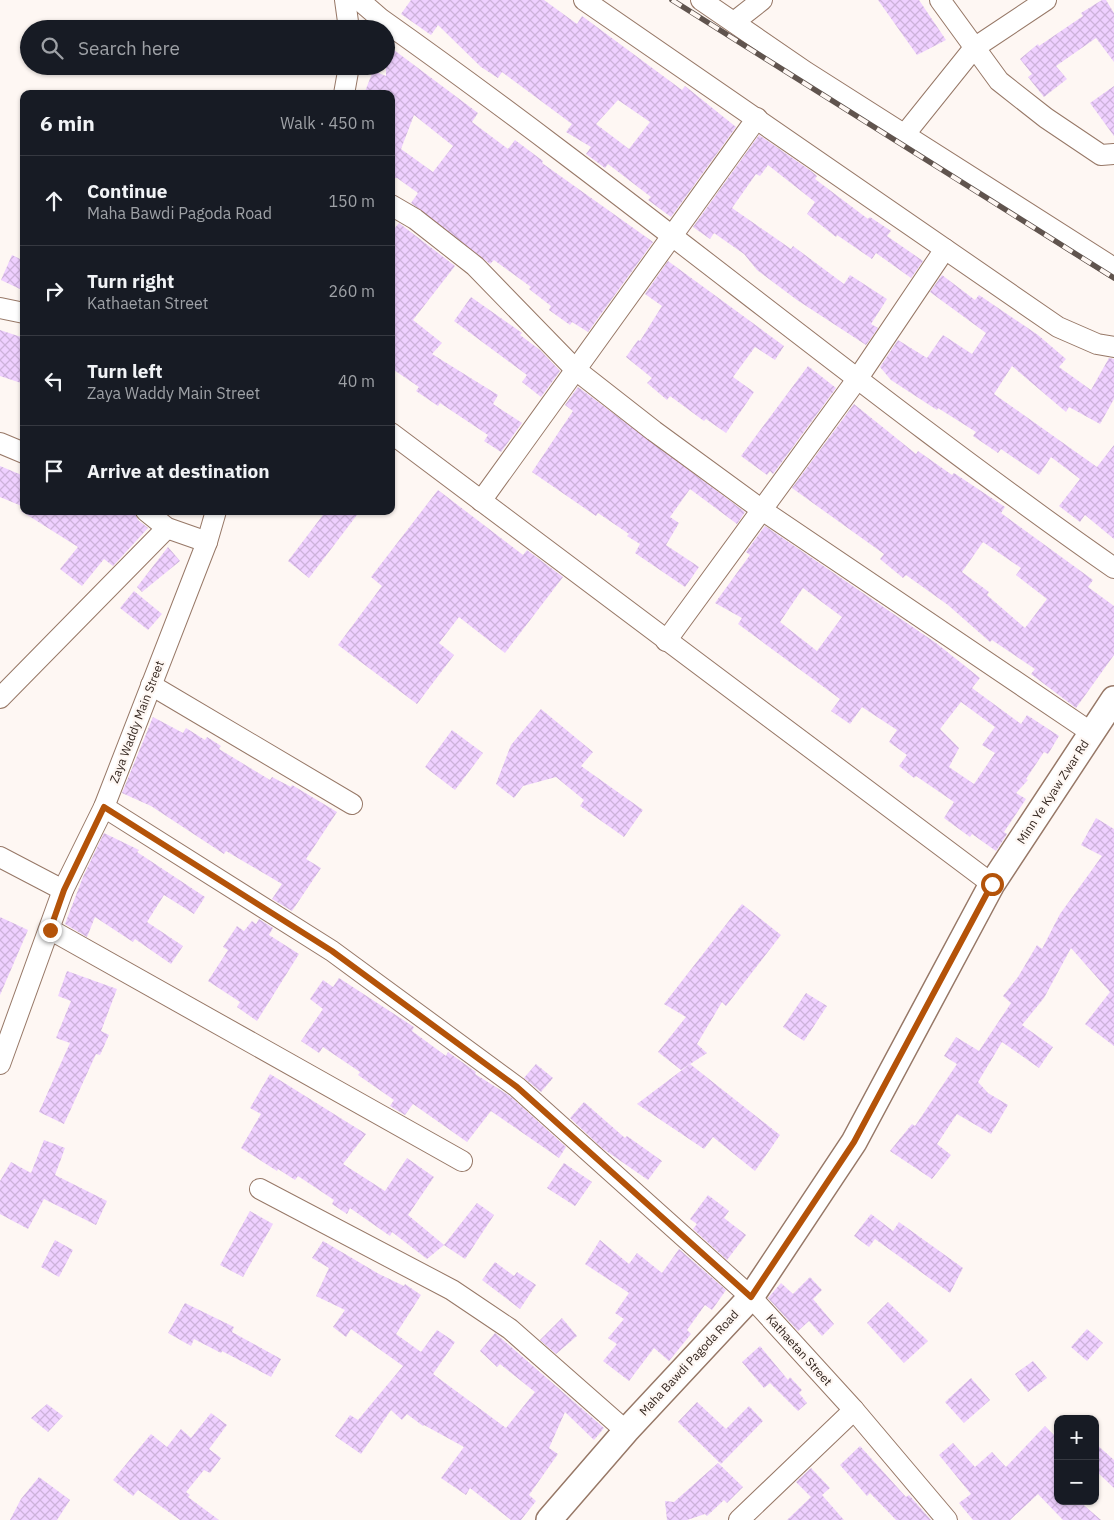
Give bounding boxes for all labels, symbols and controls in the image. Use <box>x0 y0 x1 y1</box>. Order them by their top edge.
search box <box>20 20 395 75</box>
icon: search <box>38 34 66 62</box>
text: Search here <box>78 36 180 60</box>
text: 6 min <box>40 109 95 137</box>
text: Walk · 450 m <box>280 113 375 133</box>
text: Continue <box>87 179 167 203</box>
icon: ahead <box>40 187 68 215</box>
text: 150 m <box>328 191 375 211</box>
text: Maha Bawdi Pagoda Road <box>87 203 272 223</box>
text: Turn right <box>87 269 174 293</box>
icon: right <box>40 277 68 305</box>
text: 260 m <box>328 281 375 301</box>
text: Kathaetan Street <box>87 293 208 313</box>
text: Turn left <box>87 359 163 383</box>
icon: left <box>40 367 68 395</box>
text: 40 m <box>338 371 375 391</box>
text: Zaya Waddy Main Street <box>87 383 260 403</box>
icon: arrive <box>40 457 68 485</box>
text: Arrive at destination <box>87 459 270 483</box>
street label: Zaya Waddy Main Street <box>106 659 167 785</box>
street label: Minn Ye Kyaw Zwar Rd <box>1013 737 1092 847</box>
route start <box>981 873 1004 896</box>
route end <box>39 919 62 942</box>
street label: Maha Bawdi Pagoda Road <box>636 1307 741 1418</box>
street label: Kathaetan Street <box>763 1311 835 1389</box>
map controls <box>1054 1415 1099 1505</box>
button: + <box>1054 1415 1099 1460</box>
button: − <box>1054 1460 1099 1505</box>

